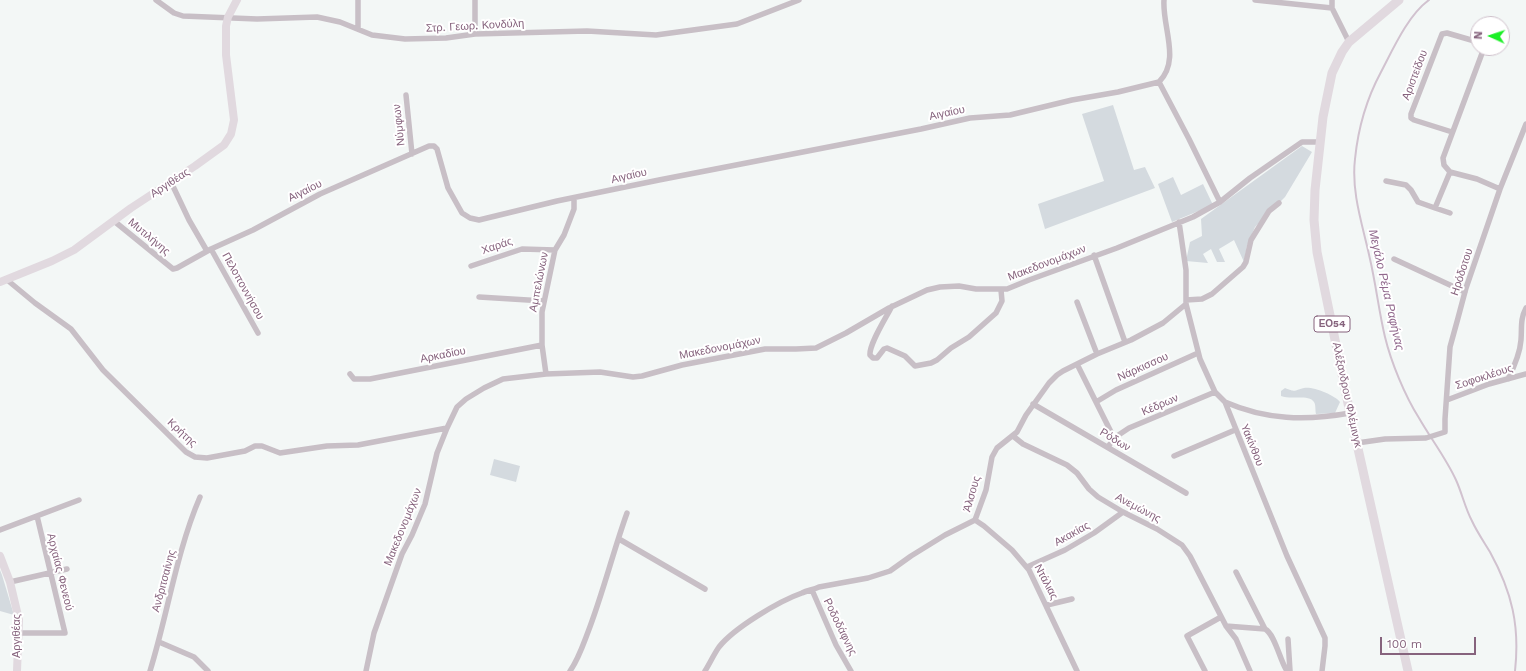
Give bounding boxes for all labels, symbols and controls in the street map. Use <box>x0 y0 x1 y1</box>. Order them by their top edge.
north arrow <box>1470 16 1510 56</box>
street label: Στρ. Γεωρ. Κονδύλη <box>425 17 525 35</box>
text: N <box>1472 31 1485 40</box>
street label: Αριστείδου <box>1399 48 1431 102</box>
street label: Νύμφων <box>390 103 408 147</box>
street label: Αιγαίου <box>928 103 966 123</box>
street label: Αργιθέας <box>148 165 192 201</box>
street label: Αιγαίου <box>610 165 648 187</box>
street label: Αιγαίου <box>286 177 324 205</box>
street label: Μυτιλήνης <box>125 216 173 258</box>
water label: Μεγάλο Ρέμα Ραφήνας <box>1365 228 1407 352</box>
street label: Χαράς <box>480 235 514 257</box>
street label: Μακεδονομάχων <box>1006 242 1088 284</box>
street label: Ηρόδοτου <box>1448 247 1476 297</box>
street label: Πελοποννήσου <box>219 250 267 322</box>
street label: Αμπελώνων <box>527 251 551 313</box>
road number: ΕΟ54 <box>1314 316 1350 332</box>
street label: Μακεδονομάχων <box>678 334 762 362</box>
street label: Αλέξανδρου Φλέμινγκ <box>1329 341 1365 449</box>
street label: Αρκαδίου <box>419 344 467 366</box>
street label: Νάρκισσου <box>1116 350 1170 384</box>
street label: Σοφοκλέους <box>1454 362 1514 392</box>
street label: Κέδρων <box>1140 391 1180 419</box>
street label: Κρήτης <box>165 416 199 450</box>
street label: Υακίνθου <box>1238 422 1266 468</box>
street label: Ρόδων <box>1097 426 1133 454</box>
street label: Άλσους <box>961 474 983 514</box>
street label: Μακεδονομάχων <box>381 486 425 568</box>
street label: Ανεμώνης <box>1113 490 1163 526</box>
street label: Ακακίας <box>1052 519 1092 549</box>
street label: Αρχαίας Φενεού <box>44 532 76 612</box>
street label: Ανδριτσαίνης <box>149 548 179 614</box>
street label: Ντάλιας <box>1031 562 1061 602</box>
street label: Ροδοδάφνης <box>820 596 860 658</box>
street label: Αργιθέας <box>10 614 24 658</box>
scale bar <box>1382 629 1478 655</box>
text: 100 m <box>1387 637 1422 651</box>

